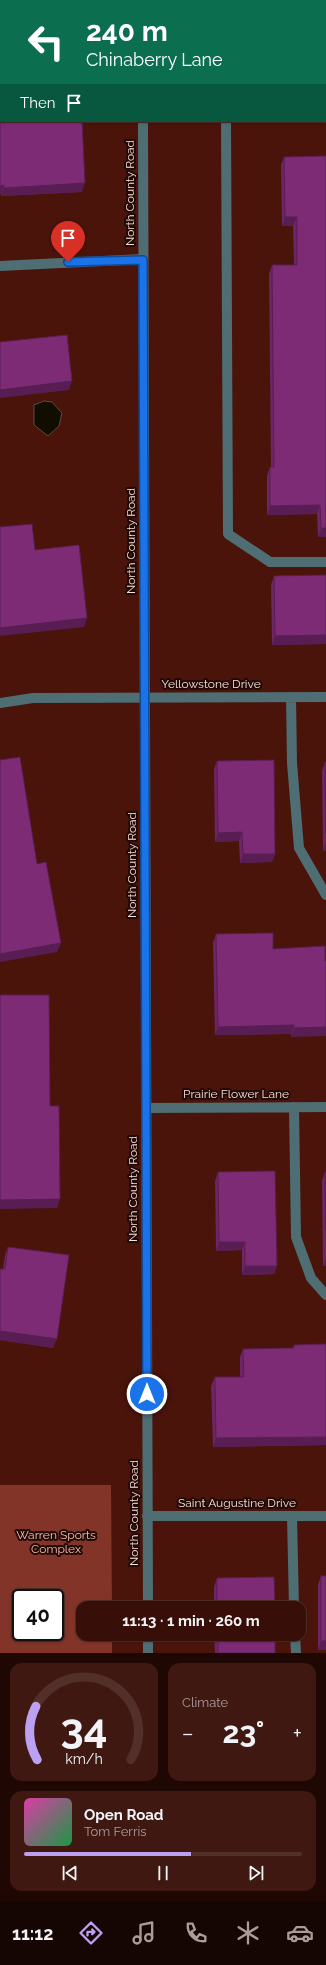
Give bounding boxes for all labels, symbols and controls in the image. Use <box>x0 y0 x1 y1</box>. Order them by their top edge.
text: 240 m <box>86 15 168 48</box>
icon: left <box>20 16 72 68</box>
text: Chinaberry Lane <box>86 49 223 70</box>
icon: arrive <box>63 92 85 114</box>
text: Then <box>20 94 55 112</box>
street label: North County Road <box>123 140 137 246</box>
pin <box>51 221 85 262</box>
icon: arrive <box>57 227 79 249</box>
street label: North County Road <box>124 488 138 594</box>
street label: Yellowstone Drive <box>161 677 261 691</box>
street label: North County Road <box>125 812 139 918</box>
street label: Prairie Flower Lane <box>183 1087 289 1101</box>
street label: North County Road <box>126 1136 140 1242</box>
position arrow <box>126 1373 168 1415</box>
street label: North County Road <box>127 1460 141 1566</box>
street label: Saint Augustine Drive <box>178 1496 296 1510</box>
park label: Warren Sports Complex <box>16 1528 96 1556</box>
speed limit sign: 40 <box>12 1589 64 1641</box>
text: 11:13 · 1 min · 260 m <box>122 1612 260 1630</box>
text: Climate <box>182 1695 228 1710</box>
text: 34 <box>61 1704 107 1753</box>
text: 23° <box>222 1715 264 1750</box>
text: − <box>182 1720 194 1746</box>
text: + <box>293 1720 302 1746</box>
text: km/h <box>65 1751 103 1767</box>
text: Open Road <box>84 1806 164 1824</box>
text: Tom Ferris <box>84 1824 147 1839</box>
icon: previous <box>59 1862 81 1884</box>
icon: pause <box>152 1862 174 1884</box>
icon: next <box>245 1862 267 1884</box>
icon: directions <box>77 1919 105 1947</box>
icon: music <box>130 1919 158 1947</box>
icon: phone <box>182 1919 210 1947</box>
icon: climate <box>234 1919 262 1947</box>
icon: car <box>286 1919 314 1947</box>
text: 11:12 <box>12 1923 53 1944</box>

